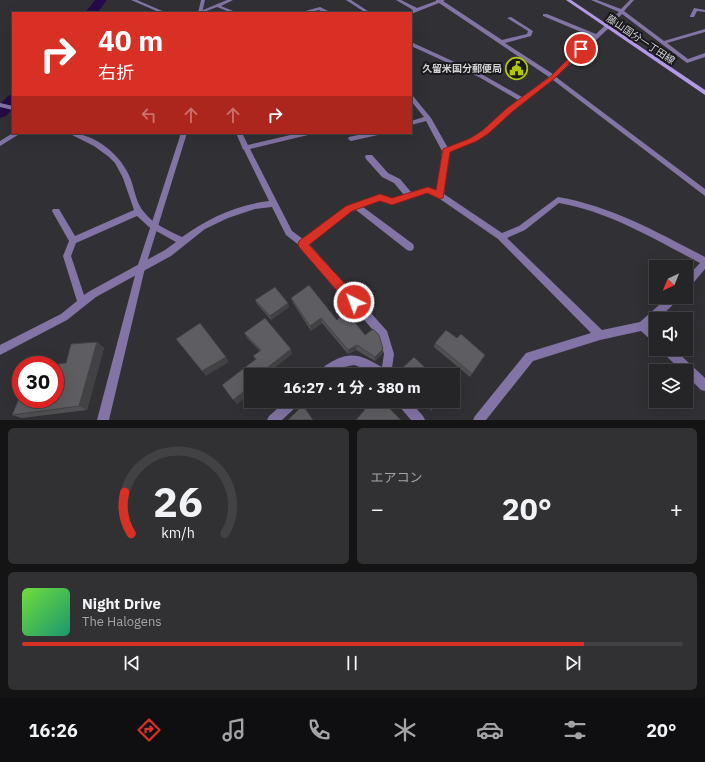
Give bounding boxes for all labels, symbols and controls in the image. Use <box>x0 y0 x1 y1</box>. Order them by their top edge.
street label: 藤山国分一丁田線 <box>604 12 678 67</box>
text: 40 m <box>98 22 163 59</box>
icon: right <box>32 28 84 80</box>
pin <box>564 32 598 66</box>
icon: arrive <box>570 38 592 60</box>
public building icon: 久留米国分郵便局 <box>504 55 530 81</box>
text: 右折 <box>98 61 134 84</box>
place label: 久留米国分郵便局 <box>422 62 502 75</box>
icon: left <box>138 104 160 126</box>
icon: ahead <box>180 104 202 126</box>
icon: ahead <box>222 104 244 126</box>
icon: right <box>264 104 286 126</box>
north arrow <box>649 260 693 304</box>
map controls <box>649 260 693 408</box>
position arrow <box>333 281 375 323</box>
button: sound <box>649 312 693 356</box>
speed limit sign: 30 <box>12 356 64 408</box>
button: layers <box>649 364 693 408</box>
text: 16:27 · 1 分 · 380 m <box>283 378 421 397</box>
text: エアコン <box>371 469 423 486</box>
text: 26 <box>153 474 203 528</box>
text: 20° <box>502 489 552 528</box>
text: − <box>371 494 384 523</box>
text: + <box>670 494 683 523</box>
text: km/h <box>161 523 195 542</box>
text: Night Drive <box>82 594 161 613</box>
text: The Halogens <box>82 613 162 630</box>
icon: previous <box>121 652 143 674</box>
icon: pause <box>341 652 363 674</box>
icon: next <box>562 652 584 674</box>
icon: directions <box>135 716 163 744</box>
icon: music <box>220 716 248 744</box>
icon: phone <box>305 716 333 744</box>
icon: climate <box>391 716 419 744</box>
icon: car <box>476 716 504 744</box>
icon: filters <box>561 716 589 744</box>
text: 16:26 <box>29 719 78 742</box>
text: 20° <box>646 719 676 742</box>

